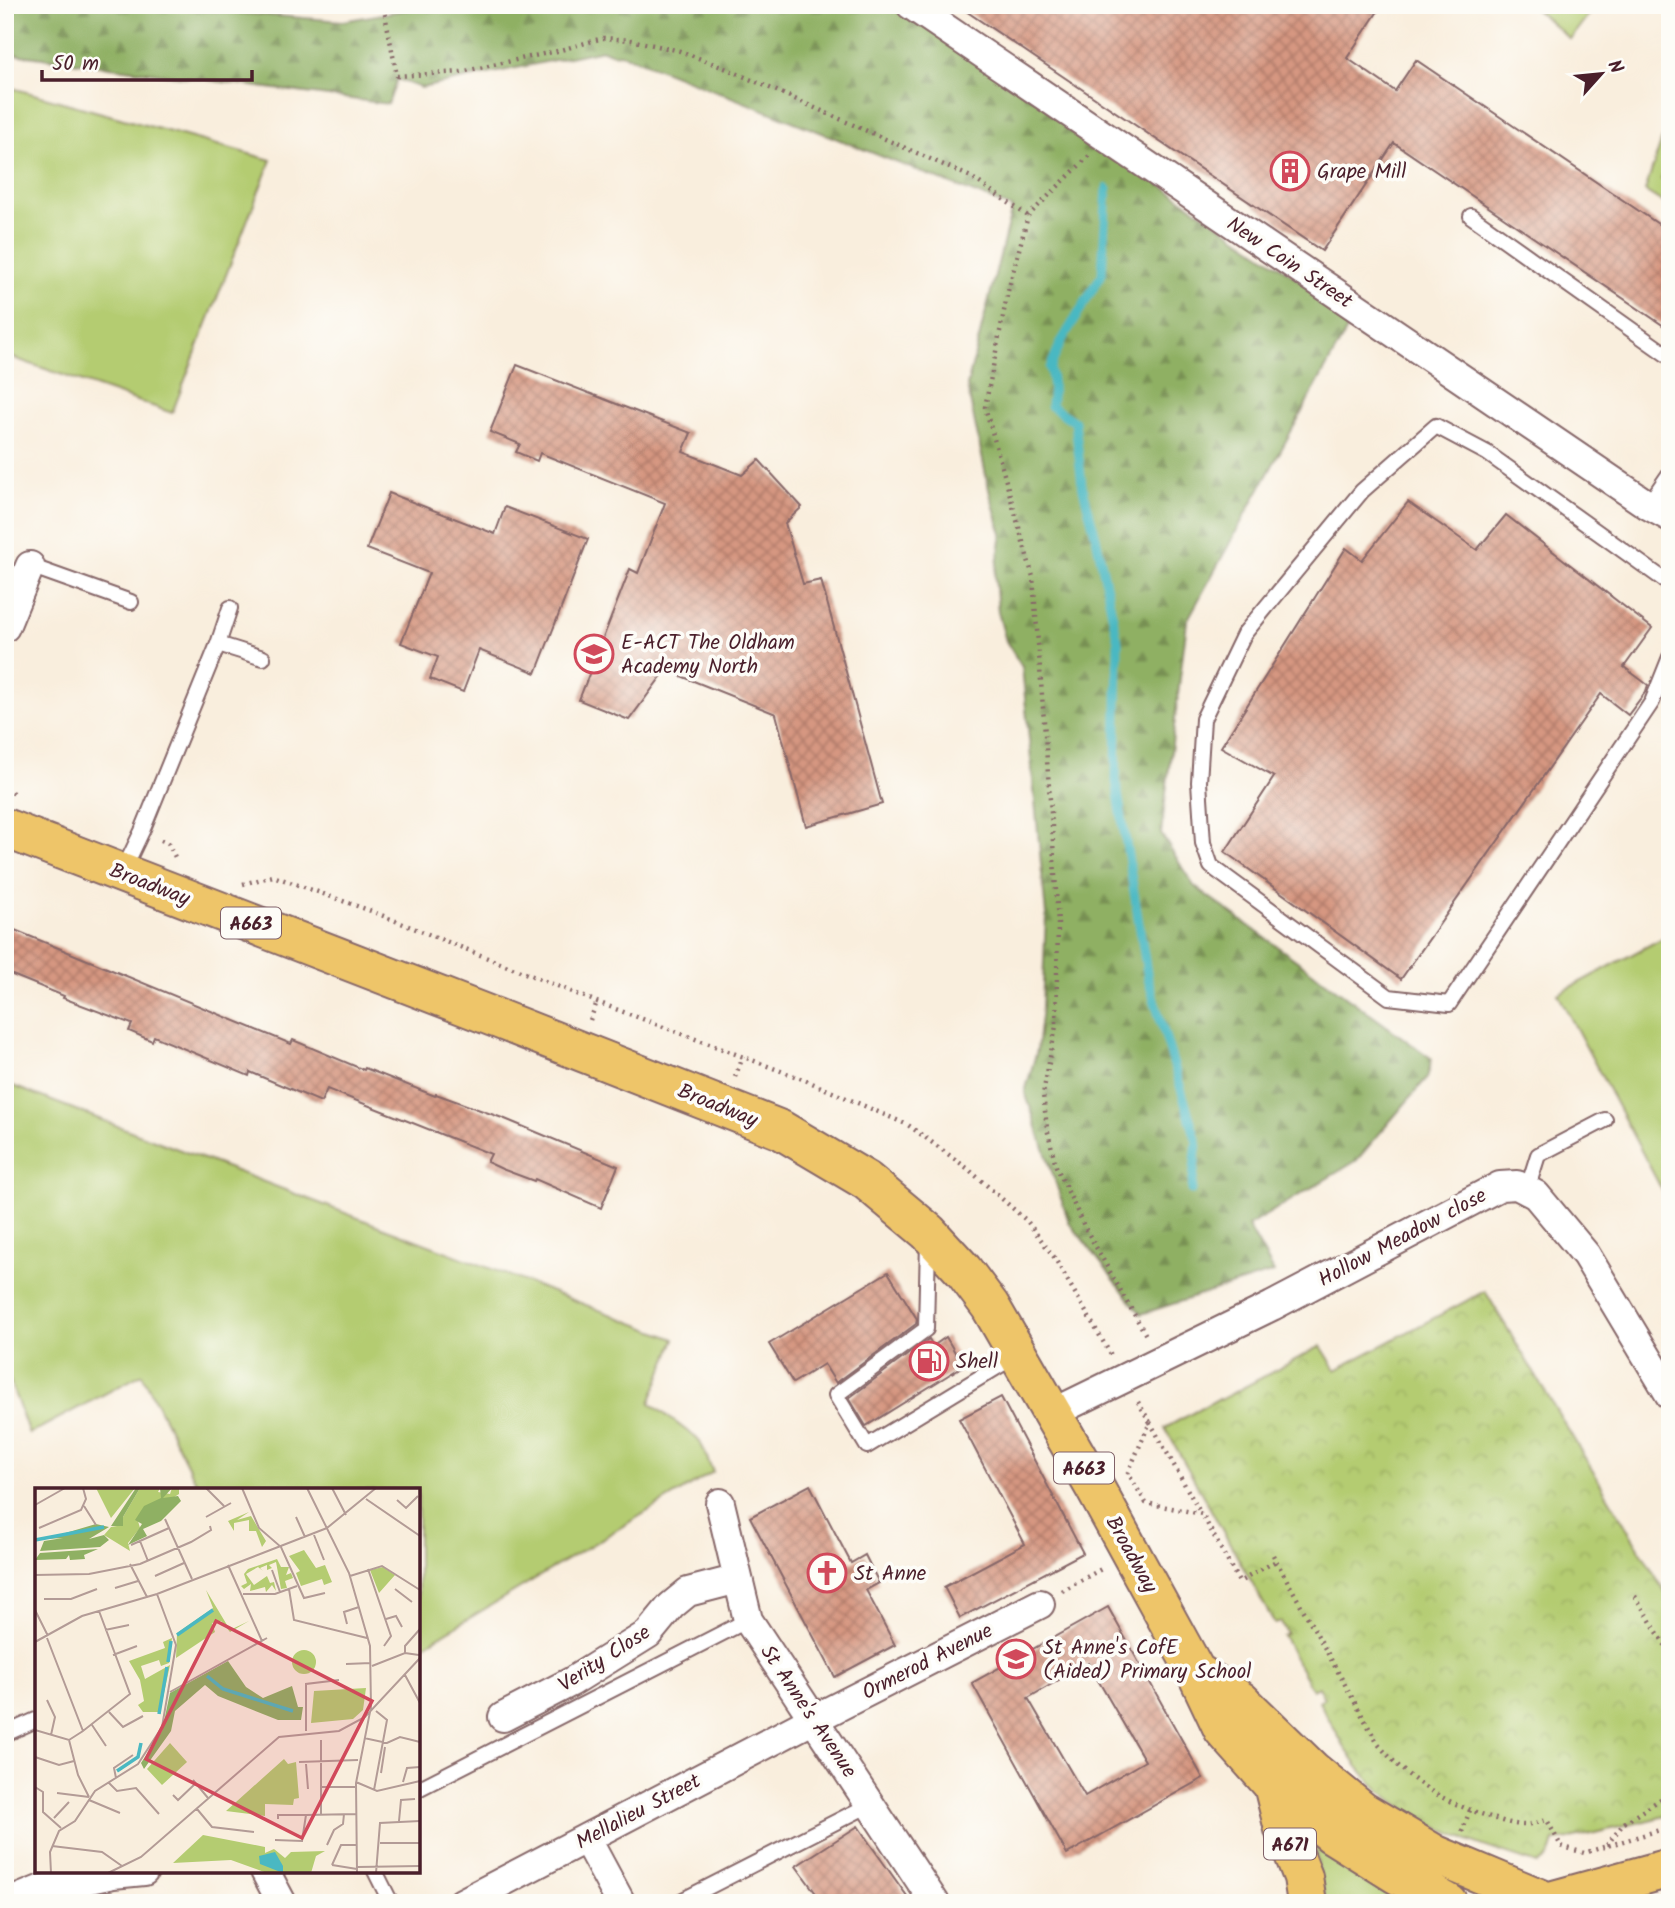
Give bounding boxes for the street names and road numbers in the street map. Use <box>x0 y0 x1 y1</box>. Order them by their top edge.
street label: New Coin Street <box>1219 209 1360 318</box>
street label: Broadway <box>104 855 195 916</box>
road number: A663 <box>221 908 281 939</box>
street label: Broadway <box>672 1075 763 1137</box>
street label: Hollow Meadow close <box>1313 1180 1493 1297</box>
road number: A663 <box>1054 1452 1114 1484</box>
street label: Broadway <box>1096 1510 1166 1600</box>
street label: Ormerod Avenue <box>856 1615 999 1710</box>
street label: Verity Close <box>552 1617 658 1702</box>
street label: St Anne's Avenue <box>751 1639 865 1786</box>
street label: Mellalieu Street <box>570 1765 708 1859</box>
road number: A671 <box>1264 1828 1316 1860</box>

